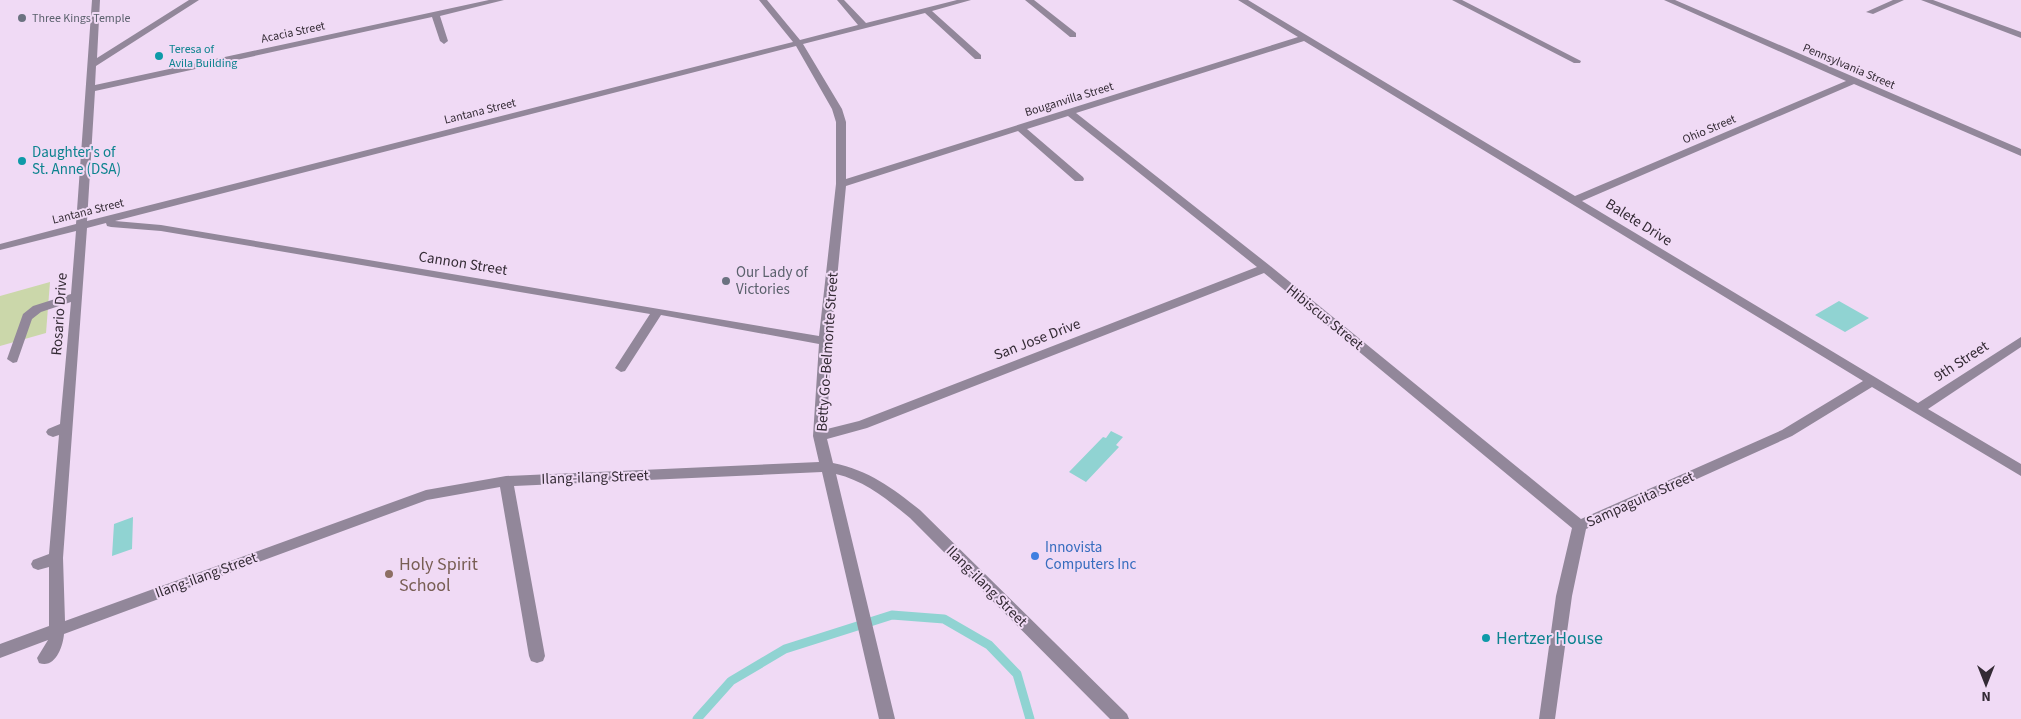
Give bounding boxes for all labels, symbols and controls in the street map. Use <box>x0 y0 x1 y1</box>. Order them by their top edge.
place label: Three Kings Temple <box>32 10 131 27</box>
marker: Three Kings Temple <box>16 12 28 24</box>
street label: Acacia Street <box>260 17 327 48</box>
street label: Pennsylvania Street <box>1800 39 1898 94</box>
place label: Teresa of Avila Building <box>169 41 237 72</box>
marker: Teresa of Avila Building <box>153 50 165 62</box>
street label: Bouganvilla Street <box>1023 78 1116 121</box>
street label: Lantana Street <box>442 94 518 129</box>
street label: Ohio Street <box>1680 111 1738 148</box>
place label: Daughter's of St. Anne (DSA) <box>32 142 121 180</box>
marker: Daughter's of St. Anne (DSA) <box>16 155 28 167</box>
street label: Lantana Street <box>50 194 126 229</box>
street label: Balete Drive <box>1601 194 1676 251</box>
street label: Cannon Street <box>417 246 509 281</box>
place label: Our Lady of Victories <box>736 262 809 300</box>
street label: Rosario Drive <box>46 272 73 356</box>
street label: Betty Go-Belmonte Street <box>811 272 844 432</box>
marker: Our Lady of Victories <box>720 275 732 287</box>
street label: Hibiscus Street <box>1282 280 1368 355</box>
street label: San Jose Drive <box>991 313 1084 366</box>
street label: 9th Street <box>1930 336 1993 387</box>
street label: Ilang-ilang Street <box>541 465 649 490</box>
street label: Sampaguita Street <box>1583 466 1697 533</box>
place label: Innovista Computers Inc <box>1045 537 1137 575</box>
street label: Ilang-ilang Street <box>941 541 1032 632</box>
street label: Ilang-ilang Street <box>152 547 260 604</box>
marker: Innovista Computers Inc <box>1029 550 1041 562</box>
place label: Holy Spirit School <box>399 552 478 598</box>
marker: Holy Spirit School <box>383 568 395 580</box>
place label: Hertzer House <box>1496 626 1603 651</box>
marker: Hertzer House <box>1480 632 1492 644</box>
north arrow <box>1961 659 2011 709</box>
text: N <box>1981 686 1991 706</box>

